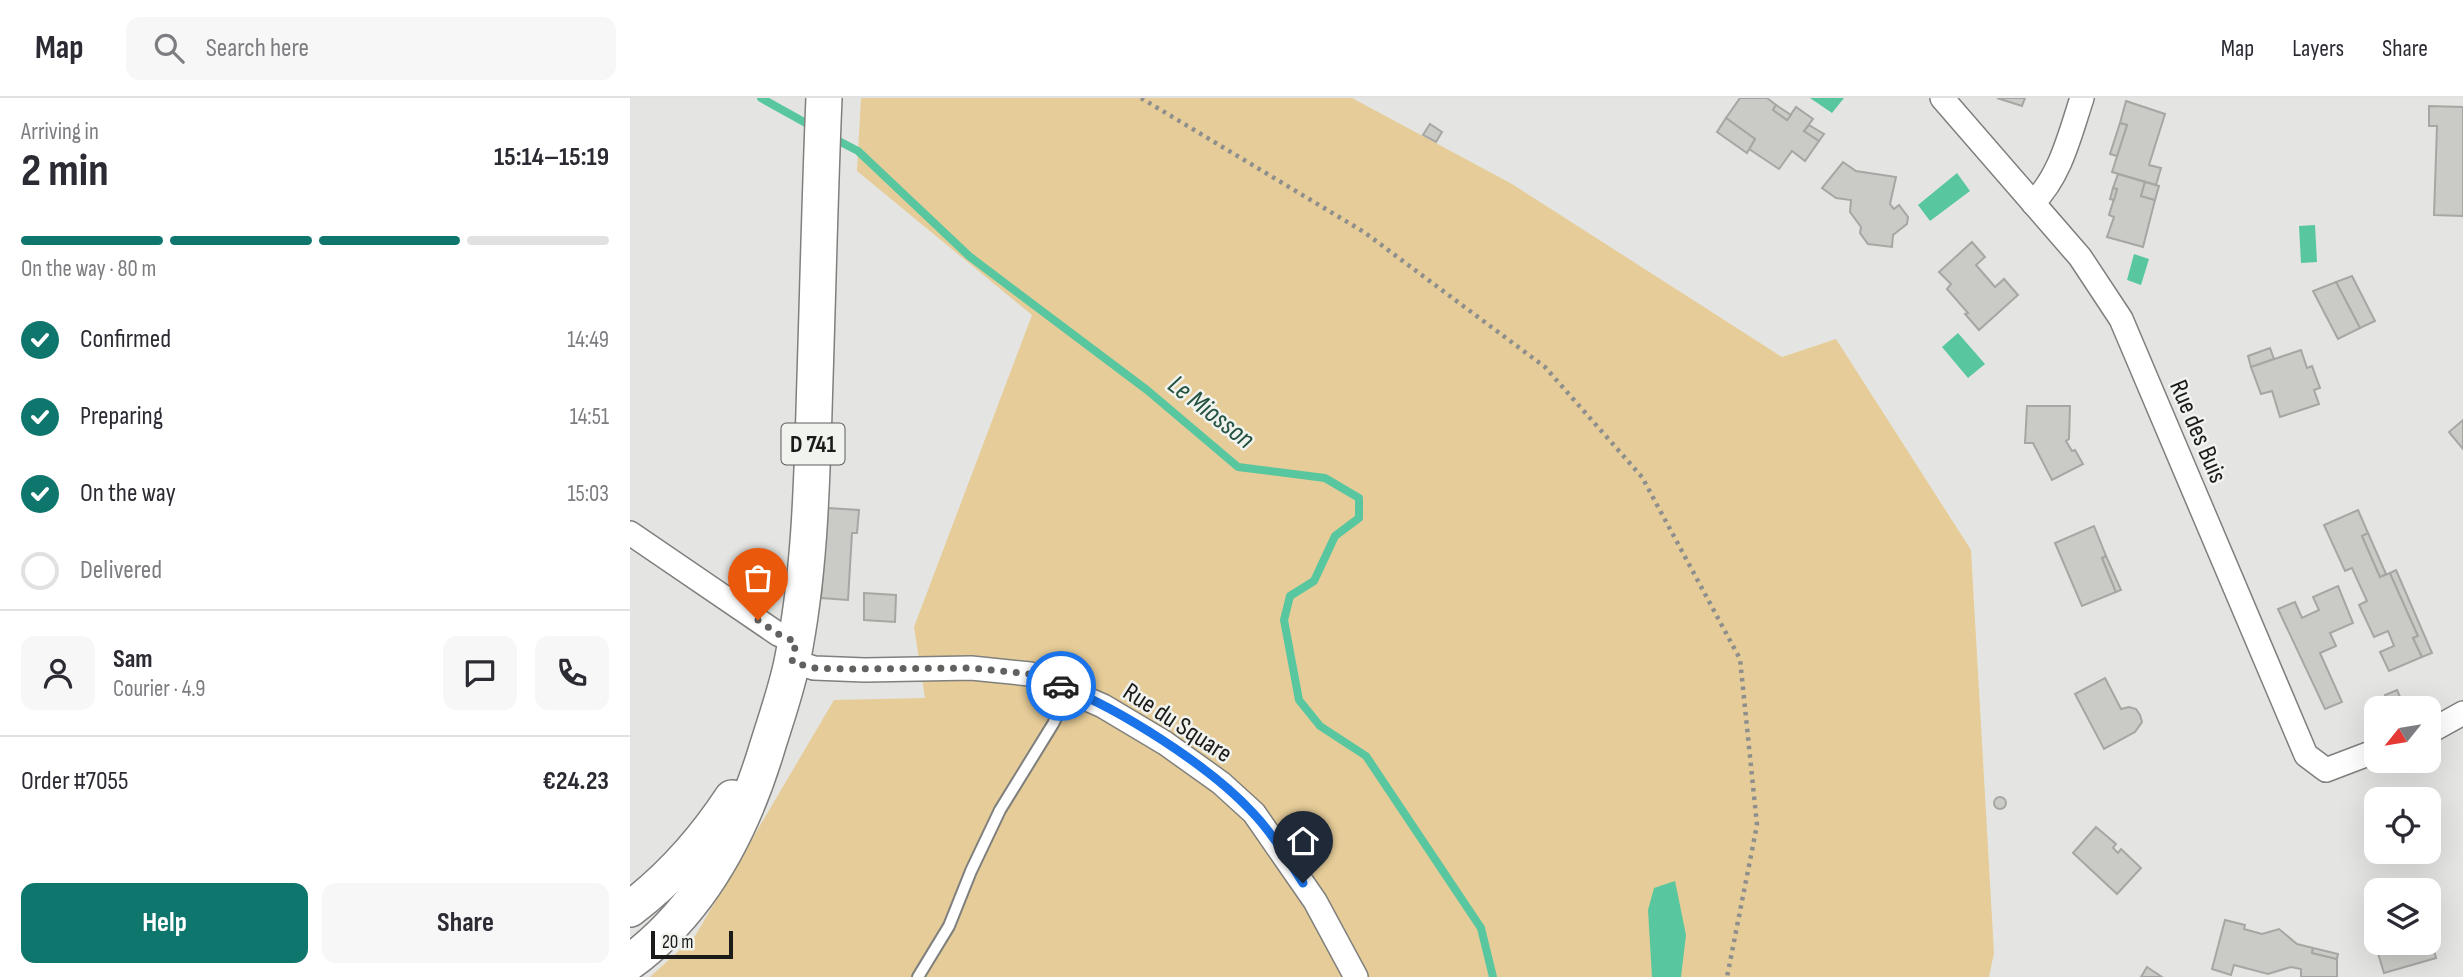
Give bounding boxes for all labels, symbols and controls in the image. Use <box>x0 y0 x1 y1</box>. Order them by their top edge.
search box <box>126 17 616 80</box>
text: Map <box>35 28 84 68</box>
icon: search <box>150 29 188 67</box>
text: Search here <box>206 33 309 64</box>
text: Map <box>2221 34 2254 63</box>
text: Layers <box>2292 34 2344 63</box>
text: Share <box>2382 34 2428 63</box>
text: Arriving in <box>21 118 99 146</box>
text: 15:14–15:19 <box>494 142 609 173</box>
text: 2 min <box>21 144 109 199</box>
text: On the way · 80 m <box>21 255 156 283</box>
icon: check <box>21 321 59 359</box>
text: Confirmed <box>80 324 171 355</box>
text: 14:49 <box>567 326 609 354</box>
water label: Le Miosson <box>1161 368 1261 456</box>
street label: Rue des Buis <box>2162 375 2233 488</box>
icon: check <box>21 398 59 436</box>
text: Preparing <box>80 401 163 432</box>
text: 14:51 <box>570 403 609 431</box>
road number: D 741 <box>782 424 844 464</box>
icon: check <box>21 475 59 513</box>
text: On the way <box>80 478 176 509</box>
text: 15:03 <box>568 480 609 508</box>
pin <box>728 548 788 620</box>
text: Delivered <box>80 555 162 586</box>
icon: bag <box>739 559 777 597</box>
button: person <box>21 636 95 710</box>
button: chat <box>443 636 517 710</box>
button: phone <box>535 636 609 710</box>
text: Sam <box>113 644 153 675</box>
courier <box>1026 651 1096 721</box>
icon: car <box>1042 667 1080 705</box>
text: Courier · 4.9 <box>113 675 205 703</box>
street label: Rue du Square <box>1117 677 1237 770</box>
north arrow <box>2364 696 2441 774</box>
map controls <box>2364 696 2441 955</box>
text: Order #7055 <box>21 766 128 797</box>
text: €24.23 <box>542 766 609 797</box>
button: locate <box>2364 787 2441 864</box>
pin <box>1273 811 1333 883</box>
icon: home <box>1284 822 1322 860</box>
button: layers <box>2364 878 2441 955</box>
button: Help <box>21 883 308 963</box>
button: Share <box>322 883 609 963</box>
scale bar <box>651 928 733 960</box>
text: 20 m <box>662 931 694 954</box>

